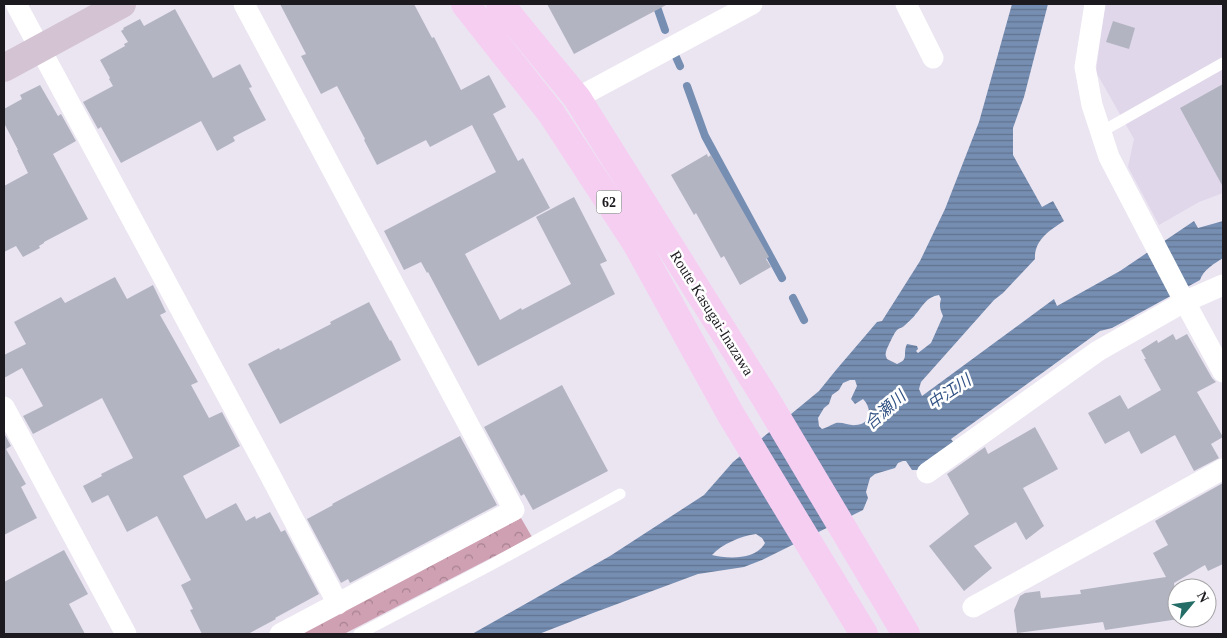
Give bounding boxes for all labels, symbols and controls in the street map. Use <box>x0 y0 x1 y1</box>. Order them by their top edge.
road number: 62 <box>596 190 622 213</box>
street label: Route Kasugai-Inazawa <box>667 248 757 378</box>
water label: 中江川 <box>924 370 975 412</box>
water label: 合瀬川 <box>861 386 910 432</box>
north arrow <box>1167 578 1217 628</box>
text: N <box>1194 589 1212 605</box>

